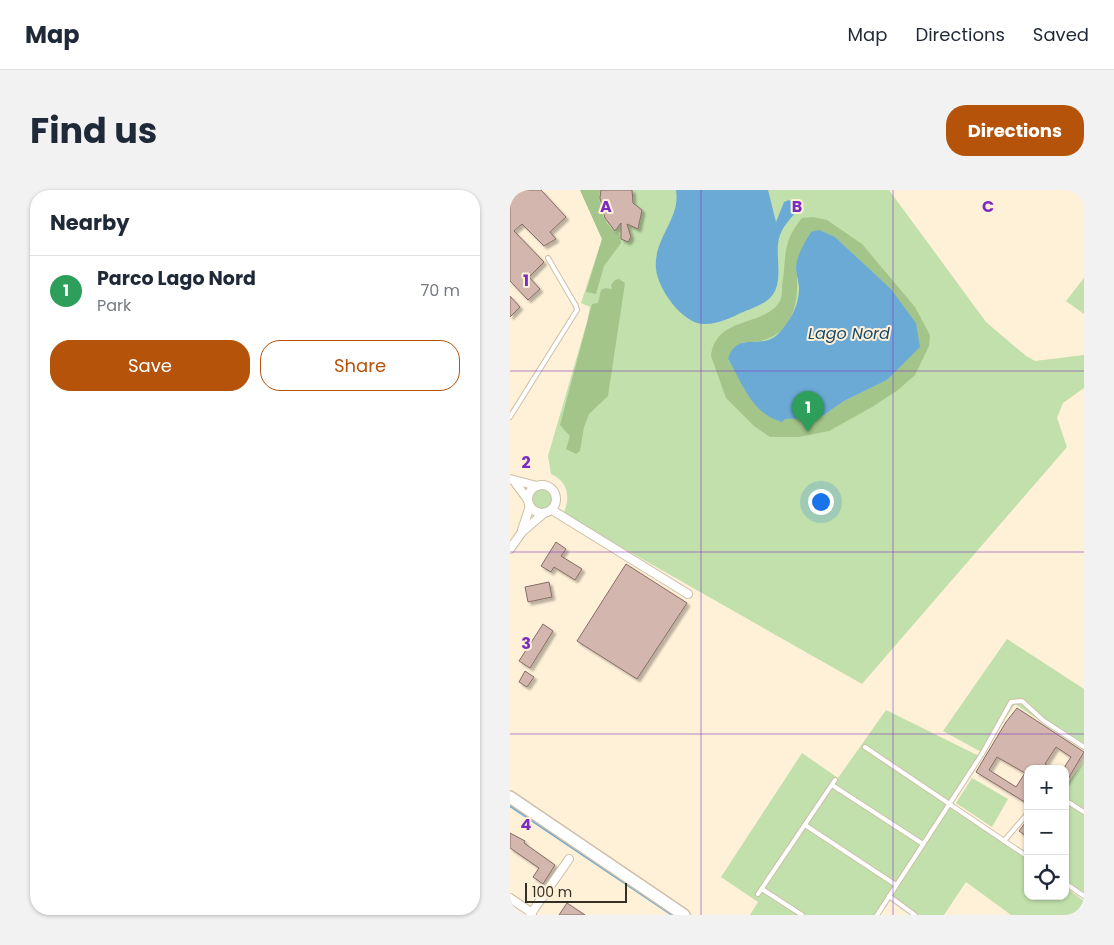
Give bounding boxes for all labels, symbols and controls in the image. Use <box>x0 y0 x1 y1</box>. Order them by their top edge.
text: Map <box>25 18 80 51</box>
text: Map <box>848 22 887 47</box>
text: Directions <box>915 22 1005 47</box>
text: Saved <box>1033 22 1089 47</box>
button: Directions <box>946 105 1084 156</box>
text: Find us <box>30 106 157 155</box>
text: A <box>600 195 612 218</box>
text: B <box>792 195 802 218</box>
text: C <box>982 195 994 218</box>
text: Nearby <box>50 208 130 237</box>
text: Parco Lago Nord <box>97 265 256 292</box>
text: 1 <box>523 269 529 292</box>
text: 1 <box>63 279 69 302</box>
text: 70 m <box>420 279 460 302</box>
text: Park <box>97 294 131 317</box>
water label: Lago Nord <box>808 322 890 345</box>
button: Save <box>50 340 250 391</box>
button: Share <box>260 340 460 391</box>
pin: 1 <box>792 391 824 432</box>
text: 2 <box>521 451 531 474</box>
your location <box>808 489 834 515</box>
text: 3 <box>521 632 531 655</box>
map controls <box>1024 765 1069 900</box>
button: + <box>1024 765 1069 810</box>
button: − <box>1024 810 1069 855</box>
text: 4 <box>521 813 532 836</box>
button: locate <box>1024 855 1069 900</box>
scale bar <box>525 880 628 903</box>
text: 100 m <box>532 882 572 902</box>

